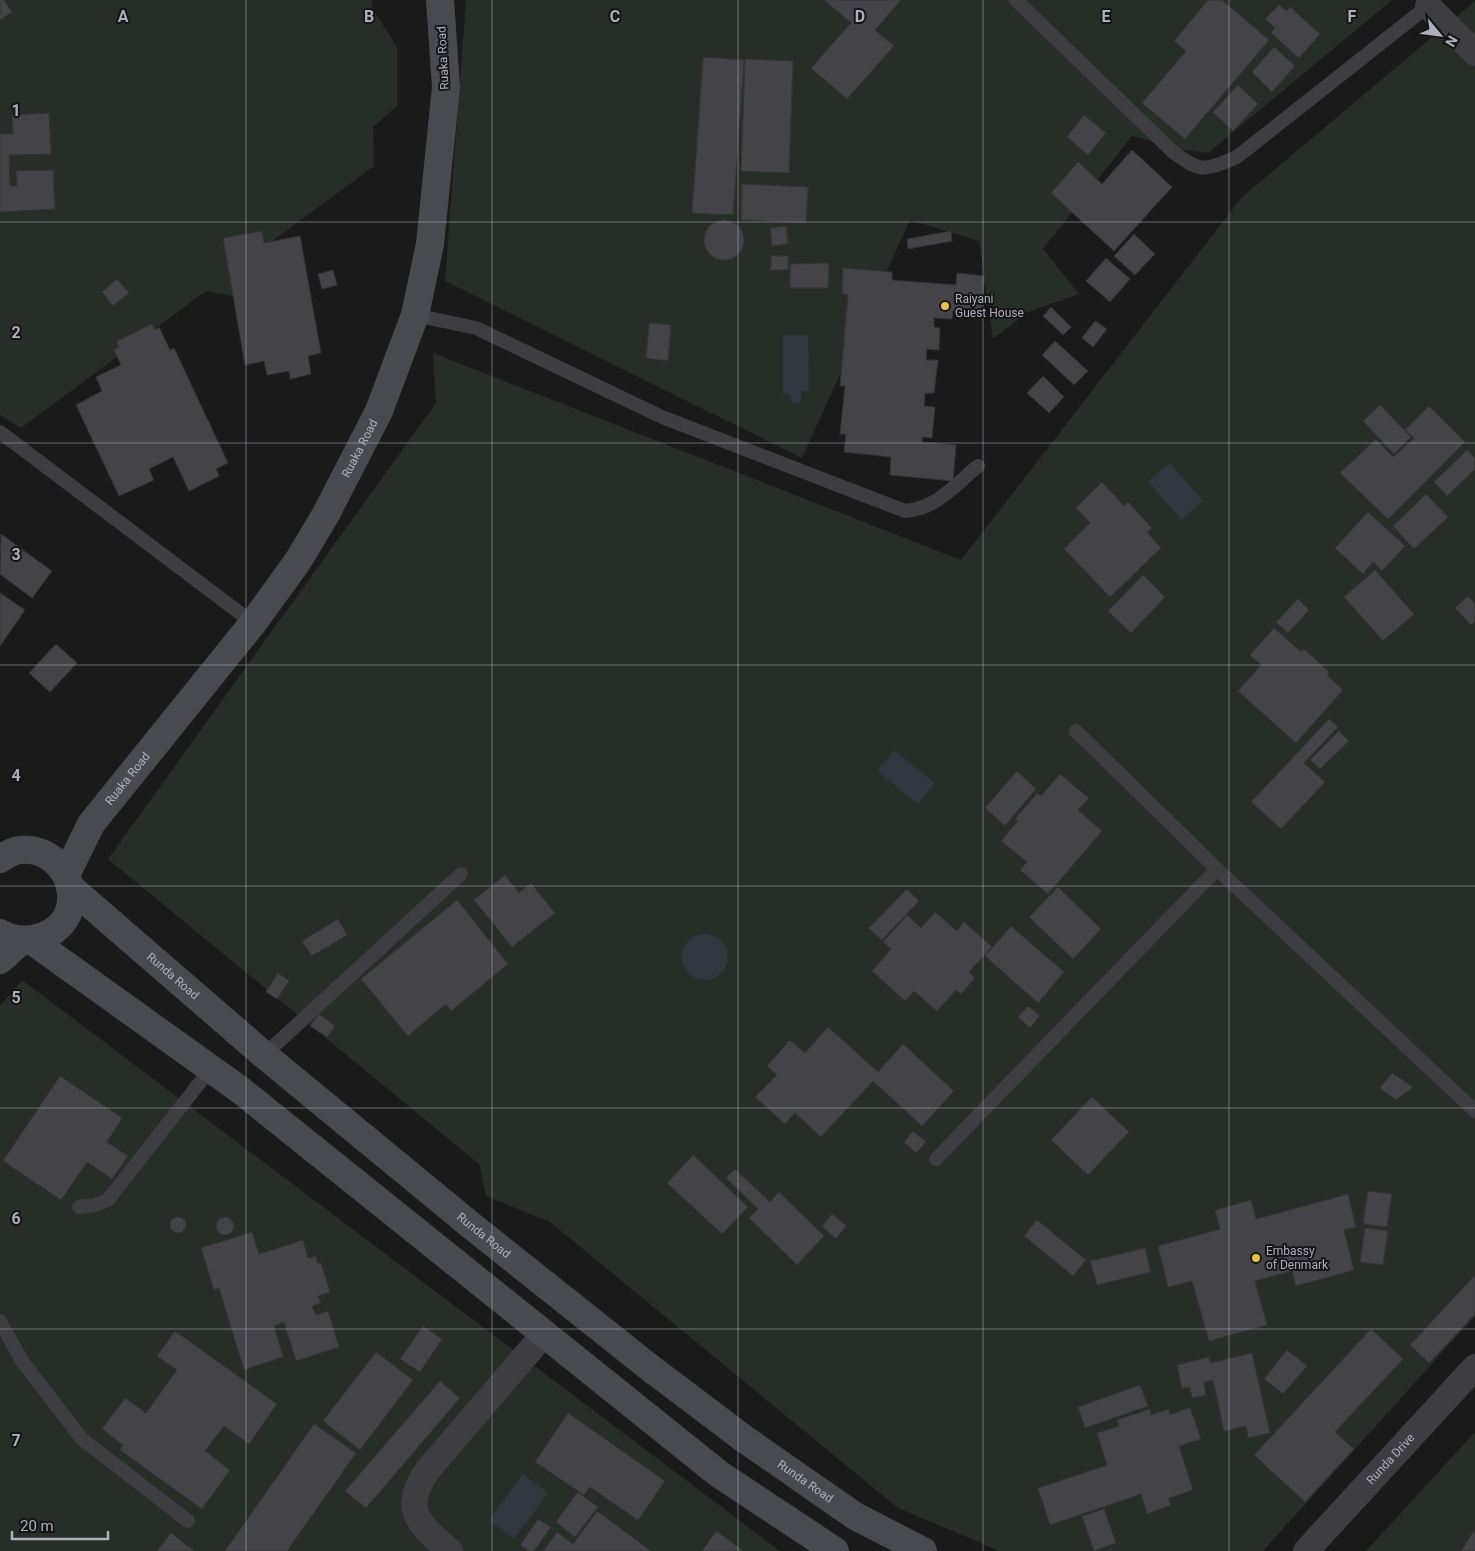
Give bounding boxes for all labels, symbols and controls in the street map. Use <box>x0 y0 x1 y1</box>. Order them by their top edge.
text: A <box>118 7 129 26</box>
text: B <box>364 7 374 26</box>
text: C <box>610 7 620 26</box>
text: D <box>855 7 865 26</box>
text: E <box>1102 7 1111 26</box>
text: F <box>1348 7 1357 26</box>
north arrow <box>1415 10 1465 60</box>
street label: Ruaka Road <box>434 26 452 90</box>
text: N <box>1442 33 1461 50</box>
text: 1 <box>11 101 21 120</box>
place label: Raiyani Guest House <box>955 292 1024 320</box>
marker: Raiyani Guest House <box>939 300 951 312</box>
text: 2 <box>11 323 21 342</box>
street label: Ruaka Road <box>339 417 381 480</box>
text: 3 <box>11 545 21 564</box>
street label: Ruaka Road <box>102 749 153 808</box>
text: 4 <box>11 766 21 785</box>
street label: Runda Road <box>144 950 202 1002</box>
text: 5 <box>11 988 21 1007</box>
text: 6 <box>11 1209 21 1228</box>
street label: Runda Road <box>454 1210 513 1261</box>
place label: Embassy of Denmark <box>1266 1244 1329 1272</box>
marker: Embassy of Denmark <box>1250 1252 1262 1264</box>
text: 7 <box>11 1431 21 1450</box>
street label: Runda Drive <box>1364 1431 1417 1487</box>
street label: Runda Road <box>775 1457 836 1506</box>
scale bar <box>12 1508 109 1540</box>
text: 20 m <box>20 1517 54 1535</box>

